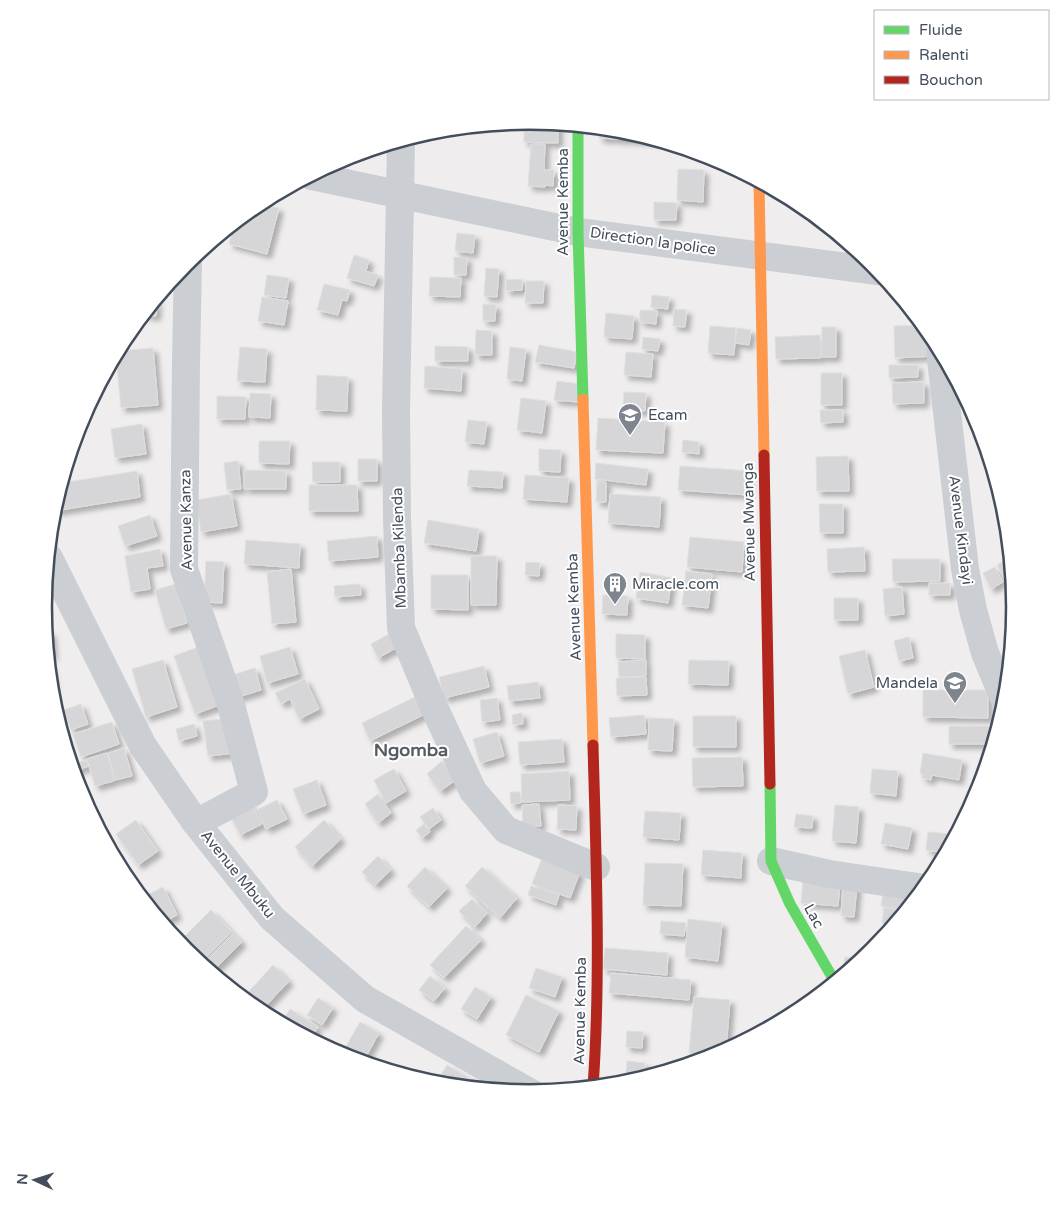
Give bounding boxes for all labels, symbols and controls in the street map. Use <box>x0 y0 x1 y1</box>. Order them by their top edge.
legend <box>874 10 1049 100</box>
text: Fluide <box>919 21 963 39</box>
text: Ralenti <box>919 46 969 64</box>
text: Bouchon <box>919 71 983 89</box>
street label: Avenue Kemba <box>554 148 572 256</box>
street label: Direction la police <box>589 223 717 259</box>
school or university icon: Ecam <box>617 402 643 436</box>
place label: Ecam <box>648 406 688 424</box>
street label: Avenue Mwanga <box>739 462 759 582</box>
street label: Avenue Kanza <box>176 469 196 571</box>
street label: Avenue Kindayi <box>945 474 977 586</box>
street label: Mbamba Kilenda <box>388 487 410 609</box>
street label: Avenue Kemba <box>563 553 585 661</box>
building icon: Miracle.com <box>602 571 628 605</box>
place label: Miracle.com <box>632 575 719 593</box>
school or university icon: Mandela <box>942 670 968 704</box>
place label: Mandela <box>876 674 938 692</box>
district label: Ngomba <box>374 739 448 761</box>
street label: Avenue Mbuku <box>197 826 279 922</box>
street label: Lac <box>800 901 828 931</box>
street label: Avenue Kemba <box>570 957 590 1065</box>
north arrow <box>10 1155 60 1205</box>
text: N <box>14 1173 31 1185</box>

